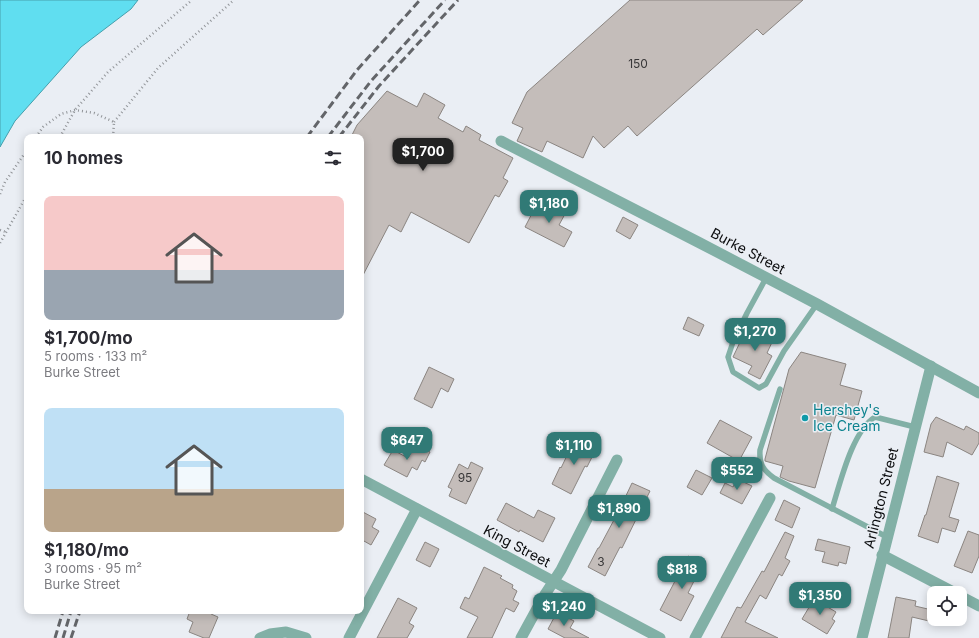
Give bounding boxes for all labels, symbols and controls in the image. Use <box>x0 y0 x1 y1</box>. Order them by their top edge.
house number: 150 <box>628 56 648 71</box>
pin: $1,700 <box>390 138 456 172</box>
text: $1,700 <box>401 143 445 159</box>
icon: filters <box>322 147 344 169</box>
text: 10 homes <box>44 148 123 168</box>
pin: $1,180 <box>516 190 582 224</box>
text: $1,180 <box>529 195 569 211</box>
icon: home <box>158 222 230 294</box>
street label: Burke Street <box>708 224 789 277</box>
pin: $1,270 <box>722 318 788 352</box>
text: $1,270 <box>734 323 776 339</box>
text: $1,700/mo <box>44 328 133 348</box>
text: 5 rooms · 133 m² <box>44 348 147 364</box>
text: Burke Street <box>44 364 120 380</box>
place label: Hershey's Ice Cream <box>813 401 881 434</box>
marker: Hershey's Ice Cream <box>800 413 810 423</box>
pin: $647 <box>383 427 431 461</box>
text: $647 <box>390 432 424 448</box>
pin: $1,110 <box>541 432 607 466</box>
icon: home <box>158 434 230 506</box>
text: $1,110 <box>555 437 593 453</box>
street label: Arlington Street <box>860 445 901 550</box>
pin: $552 <box>713 457 761 491</box>
text: $552 <box>720 462 754 478</box>
house number: 95 <box>458 470 472 485</box>
pin: $1,890 <box>586 495 652 529</box>
text: $1,890 <box>597 500 641 516</box>
street label: King Street <box>481 521 554 570</box>
text: $1,180/mo <box>44 540 129 560</box>
house number: 3 <box>597 554 605 569</box>
pin: $818 <box>658 556 706 590</box>
text: 3 rooms · 95 m² <box>44 560 142 576</box>
text: $818 <box>666 561 698 577</box>
text: Burke Street <box>44 576 120 592</box>
pin: $1,350 <box>787 582 853 616</box>
map controls <box>927 586 967 626</box>
button: locate <box>927 586 967 626</box>
text: $1,350 <box>798 587 842 603</box>
pin: $1,240 <box>531 593 597 627</box>
text: $1,240 <box>542 598 586 614</box>

